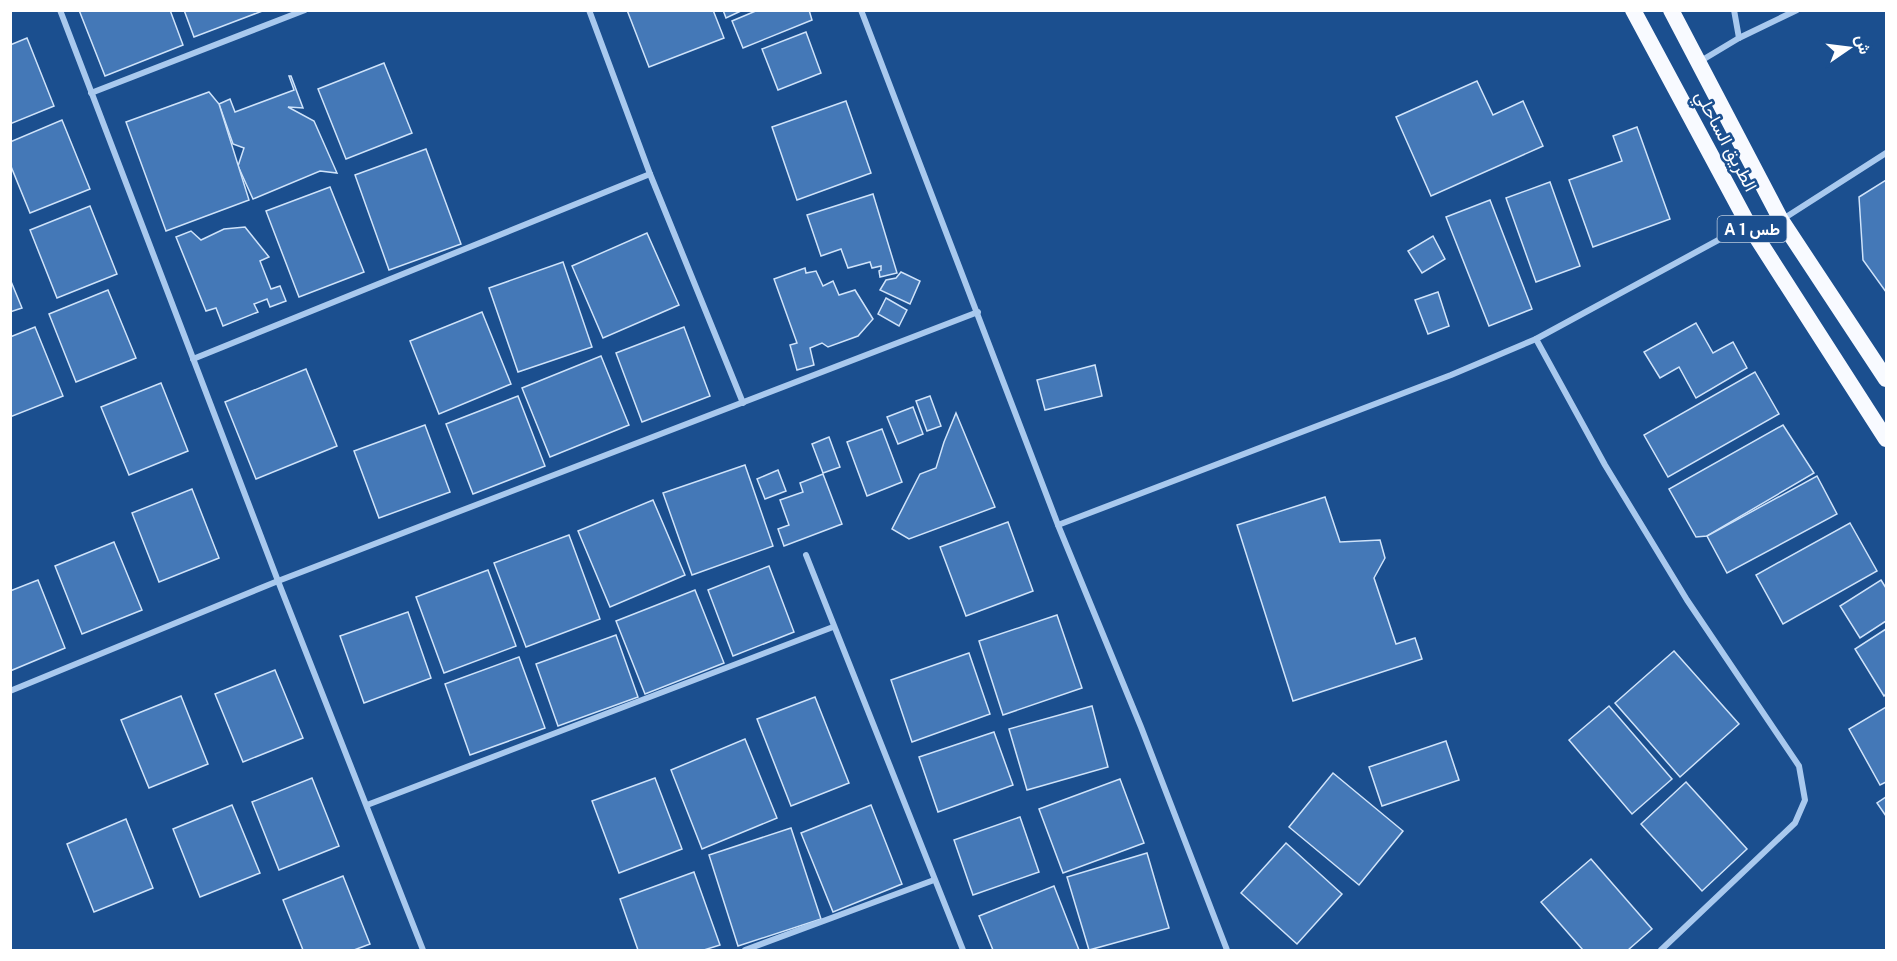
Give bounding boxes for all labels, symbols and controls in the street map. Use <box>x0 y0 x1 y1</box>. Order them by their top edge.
north arrow <box>1819 18 1879 78</box>
text: ش <box>1852 33 1875 56</box>
street label: الطريق الساحلي <box>1687 87 1762 197</box>
road number: A 1 طس <box>1718 216 1786 242</box>

